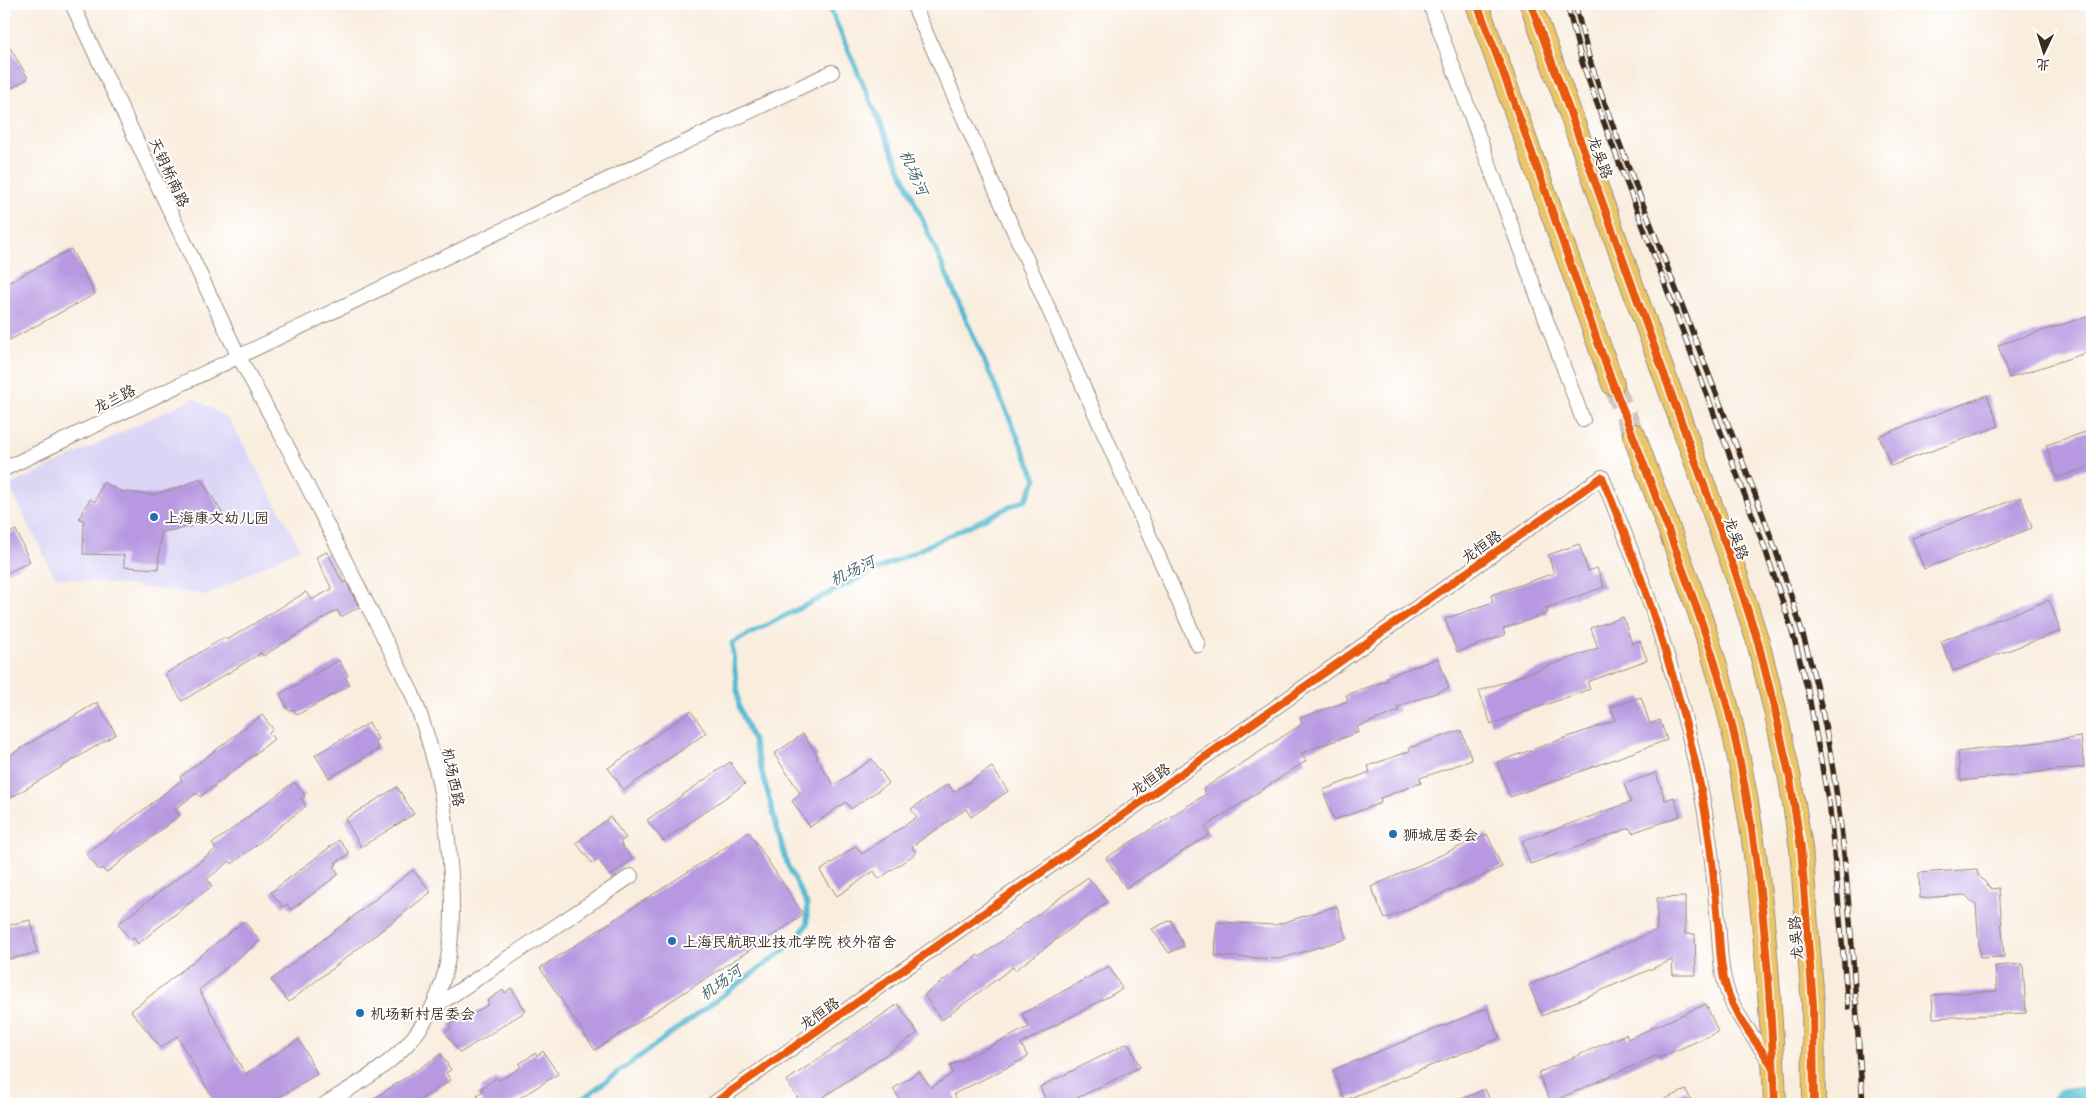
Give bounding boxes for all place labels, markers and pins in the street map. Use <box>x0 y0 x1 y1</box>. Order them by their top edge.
place label: 上海康文幼儿园 <box>164 507 269 527</box>
marker: 上海康文幼儿园 <box>148 511 160 523</box>
place label: 狮城居委会 <box>1403 824 1478 844</box>
marker: 狮城居委会 <box>1387 828 1399 840</box>
place label: 上海民航职业技术学院 校外宿舍 <box>682 931 897 951</box>
marker: 上海民航职业技术学院 校外宿舍 <box>666 935 678 947</box>
place label: 机场新村居委会 <box>370 1003 475 1023</box>
marker: 机场新村居委会 <box>354 1007 366 1019</box>

